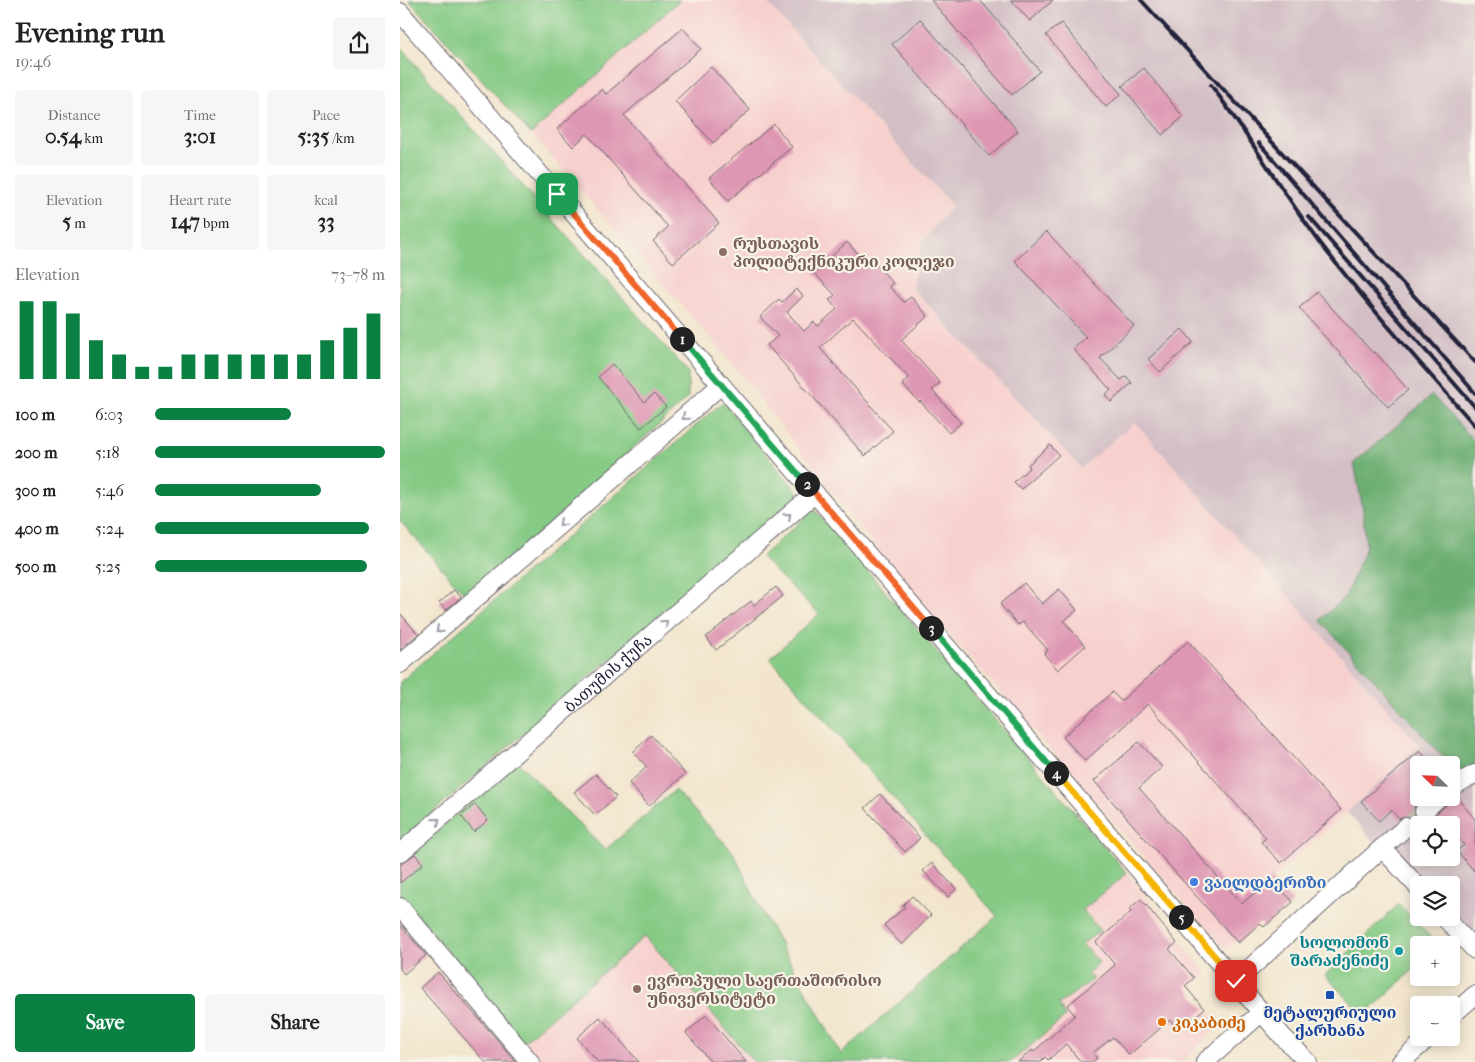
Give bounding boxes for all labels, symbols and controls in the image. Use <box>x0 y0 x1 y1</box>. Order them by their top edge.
text: Evening run <box>15 16 165 49</box>
button: share <box>333 17 385 69</box>
text: 19:46 <box>15 52 51 71</box>
text: Distance <box>48 107 100 124</box>
text: Time <box>184 107 216 124</box>
text: Pace <box>312 107 340 124</box>
text: 0.54 <box>45 124 81 148</box>
text: 3:01 <box>184 124 216 148</box>
text: 5:35 <box>297 124 329 148</box>
text: km <box>81 130 103 147</box>
text: /km <box>329 130 355 147</box>
pin <box>536 173 578 215</box>
icon: arrive <box>543 180 571 208</box>
text: Elevation <box>46 192 102 209</box>
text: Heart rate <box>169 192 231 209</box>
text: kcal <box>314 192 338 209</box>
text: 5 <box>62 209 71 233</box>
text: 147 <box>171 209 200 233</box>
text: 33 <box>317 209 335 233</box>
text: m <box>71 215 86 232</box>
text: bpm <box>200 215 229 232</box>
place label: რუსთავის პოლიტექნიკური კოლეჯი <box>733 234 955 271</box>
marker: რუსთავის პოლიტექნიკური კოლეჯი <box>717 246 729 258</box>
text: Elevation <box>15 265 80 284</box>
text: 73–78 m <box>331 265 385 284</box>
pin: 1 <box>670 326 694 352</box>
text: 1 <box>680 331 685 348</box>
text: 100 m <box>15 405 55 424</box>
text: 6:03 <box>95 405 123 424</box>
one-way arrow <box>681 411 690 420</box>
text: 200 m <box>15 443 58 462</box>
text: 5:18 <box>95 443 120 462</box>
pin: 2 <box>794 472 820 496</box>
text: 2 <box>804 476 811 493</box>
text: 300 m <box>15 481 56 500</box>
text: 5:46 <box>95 481 124 500</box>
one-way arrow <box>782 513 791 522</box>
one-way arrow <box>558 517 567 526</box>
text: 400 m <box>15 519 59 538</box>
text: 5:24 <box>95 519 123 538</box>
text: 500 m <box>15 557 56 576</box>
text: 5:25 <box>95 557 121 576</box>
pin: 3 <box>918 616 944 640</box>
one-way arrow <box>660 619 669 628</box>
text: 3 <box>929 620 934 637</box>
one-way arrow <box>436 624 445 633</box>
street label: ბათუმის ქუჩა <box>560 630 655 716</box>
north arrow <box>1410 756 1460 806</box>
map controls <box>1410 756 1460 1046</box>
pin: 4 <box>1044 760 1068 786</box>
text: 4 <box>1052 765 1061 782</box>
button: locate <box>1410 816 1460 866</box>
one-way arrow <box>431 818 440 827</box>
place label: ვაილდბერიზი <box>1204 873 1326 892</box>
marker: ვაილდბერიზი <box>1188 876 1200 888</box>
button: layers <box>1410 876 1460 926</box>
pin: 5 <box>1168 904 1194 930</box>
text: 5 <box>1178 909 1185 926</box>
place label: სოლომონ შარაძენიძე <box>1289 933 1389 970</box>
button: + <box>1410 936 1460 986</box>
marker: სოლომონ შარაძენიძე <box>1393 945 1405 957</box>
pin <box>1215 960 1257 1002</box>
icon: check <box>1222 967 1250 995</box>
place label: ევროპული საერთაშორისო უნივერსიტეტი <box>647 971 882 1008</box>
marker: ევროპული საერთაშორისო უნივერსიტეტი <box>631 983 643 995</box>
marker: მეტალურიული ქარხანა <box>1324 989 1336 1001</box>
button: Save <box>15 994 195 1052</box>
button: Share <box>205 994 385 1052</box>
button: − <box>1410 996 1460 1046</box>
place label: მეტალურიული ქარხანა <box>1264 1003 1396 1040</box>
place label: კიკაბიძე <box>1172 1013 1246 1032</box>
marker: კიკაბიძე <box>1156 1016 1168 1028</box>

